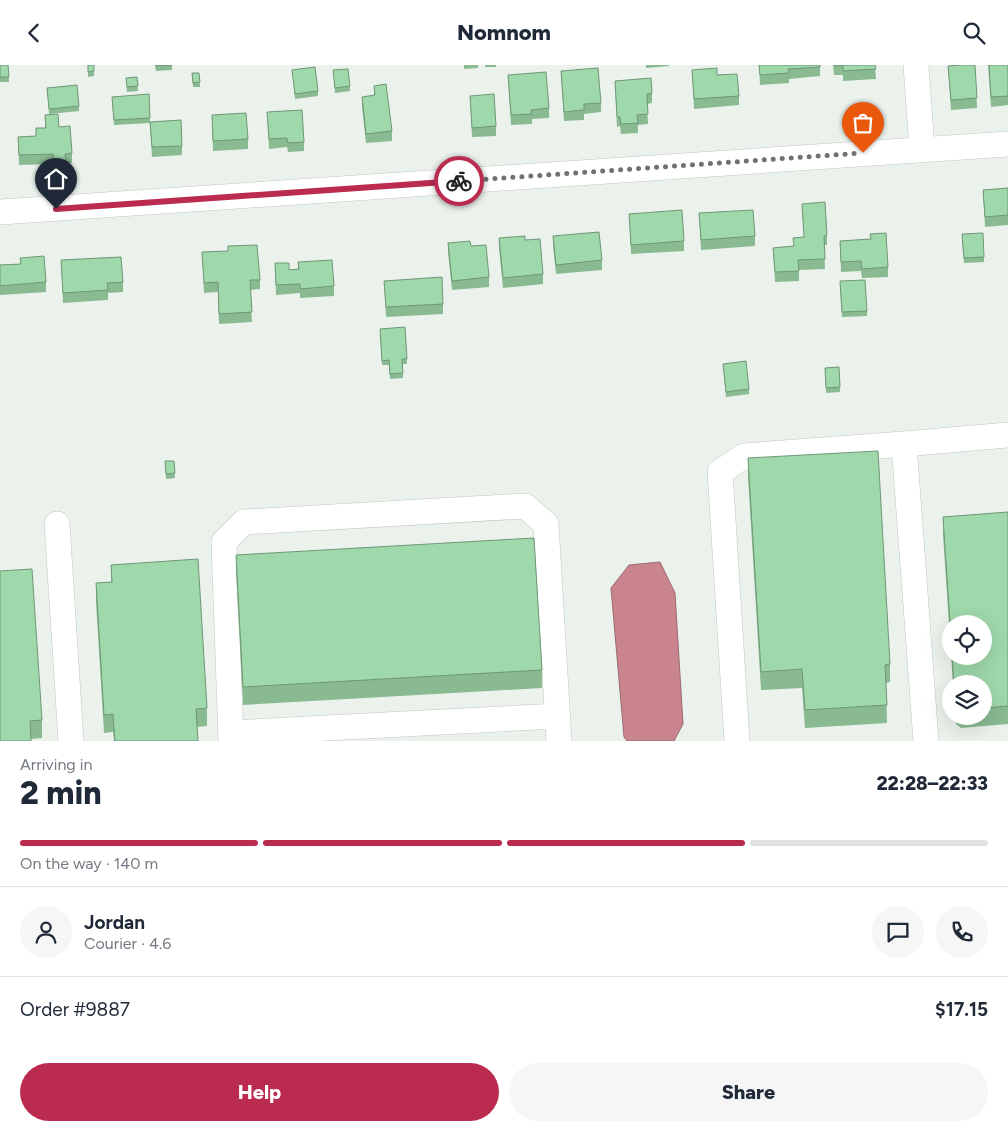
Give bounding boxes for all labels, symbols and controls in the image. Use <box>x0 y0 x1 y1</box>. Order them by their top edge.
icon: back <box>20 19 48 47</box>
text: Nomnom <box>457 19 551 46</box>
icon: search <box>960 19 988 47</box>
pin <box>842 102 884 153</box>
icon: bag <box>849 109 877 137</box>
courier <box>434 156 484 206</box>
pin <box>35 158 77 209</box>
icon: home <box>42 165 70 193</box>
icon: bike <box>445 167 473 195</box>
map controls <box>942 615 992 725</box>
button: locate <box>942 615 992 665</box>
button: layers <box>942 675 992 725</box>
text: Arriving in <box>20 755 92 774</box>
text: 22:28–22:33 <box>876 772 988 795</box>
text: 2 min <box>20 774 102 812</box>
text: On the way · 140 m <box>20 854 158 873</box>
button: person <box>20 906 72 958</box>
button: chat <box>872 906 924 958</box>
button: phone <box>936 906 988 958</box>
text: Jordan <box>84 911 145 934</box>
text: Courier · 4.6 <box>84 934 171 953</box>
text: Order #9887 <box>20 998 130 1021</box>
text: $17.15 <box>935 998 988 1021</box>
button: Help <box>20 1063 499 1121</box>
button: Share <box>509 1063 988 1121</box>

